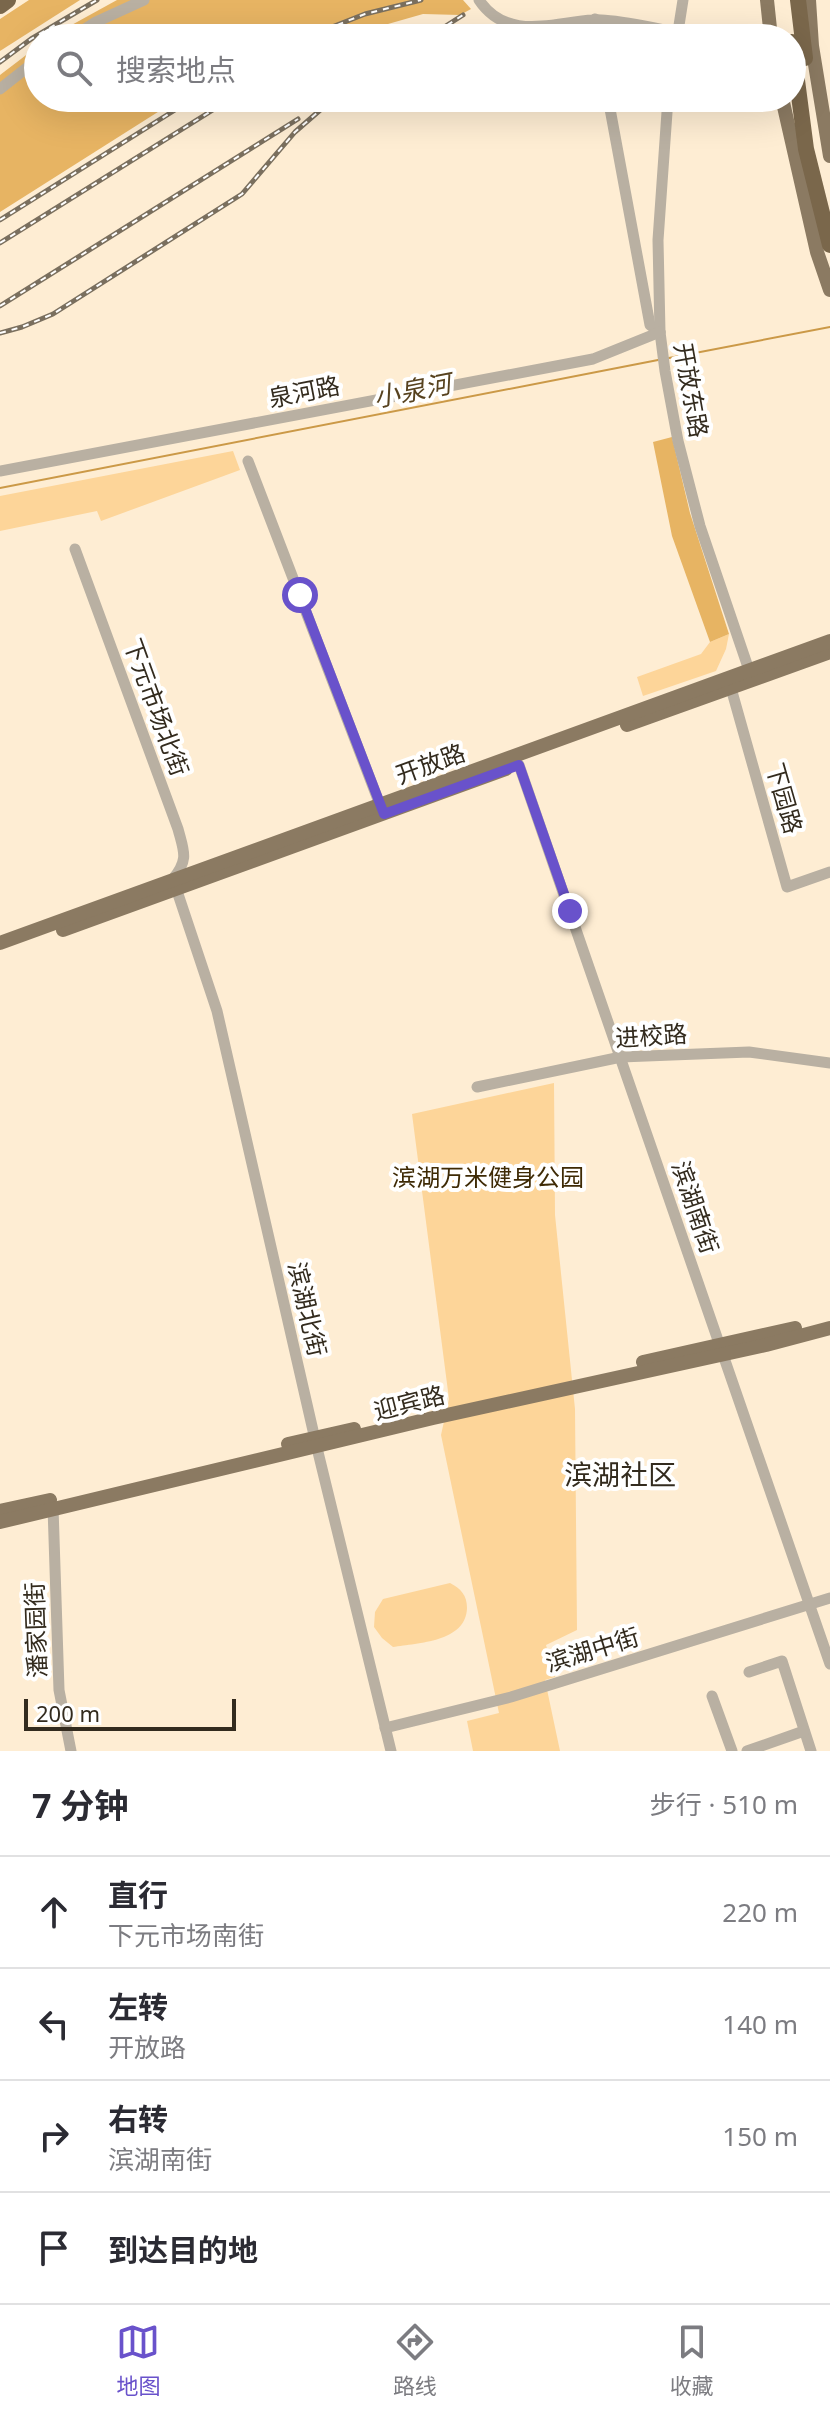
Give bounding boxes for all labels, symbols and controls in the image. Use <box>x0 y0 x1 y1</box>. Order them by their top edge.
search box <box>24 24 806 112</box>
icon: search <box>52 46 96 90</box>
text: 搜索地点 <box>116 49 236 90</box>
street label: 开放东路 <box>667 340 717 440</box>
water label: 小泉河 <box>370 364 459 415</box>
street label: 泉河路 <box>266 368 342 414</box>
route start <box>282 577 318 613</box>
street label: 下元市场北街 <box>117 634 197 780</box>
street label: 开放路 <box>391 735 469 791</box>
street label: 下园路 <box>759 759 811 837</box>
route end <box>552 893 588 929</box>
street label: 进校路 <box>614 1016 688 1054</box>
street label: 滨湖南街 <box>665 1156 727 1258</box>
park label: 滨湖万米健身公园 <box>392 1160 584 1193</box>
street label: 滨湖北街 <box>281 1259 335 1359</box>
street label: 迎宾路 <box>370 1377 448 1427</box>
district label: 滨湖社区 <box>564 1455 676 1493</box>
street label: 潘家园街 <box>17 1581 53 1679</box>
street label: 滨湖中街 <box>541 1619 643 1679</box>
scale bar <box>24 1695 236 1731</box>
text: 200 m <box>36 1698 100 1728</box>
text: 7 分钟 <box>32 1782 128 1828</box>
text: 步行 · 510 m <box>650 1786 798 1822</box>
text: 直行 <box>108 1874 168 1915</box>
icon: ahead <box>32 1890 76 1934</box>
text: 220 m <box>722 1894 798 1930</box>
text: 下元市场南街 <box>108 1917 264 1953</box>
text: 左转 <box>108 1986 168 2027</box>
icon: left <box>32 2002 76 2046</box>
text: 140 m <box>722 2006 798 2042</box>
text: 开放路 <box>108 2029 186 2065</box>
text: 右转 <box>108 2098 168 2139</box>
icon: right <box>32 2114 76 2158</box>
text: 150 m <box>722 2118 798 2154</box>
text: 滨湖南街 <box>108 2141 212 2177</box>
icon: arrive <box>32 2226 76 2270</box>
text: 到达目的地 <box>108 2229 258 2270</box>
tab: 地图 <box>116 2320 160 2400</box>
tab: 路线 <box>393 2320 437 2400</box>
tab: 收藏 <box>670 2320 714 2400</box>

